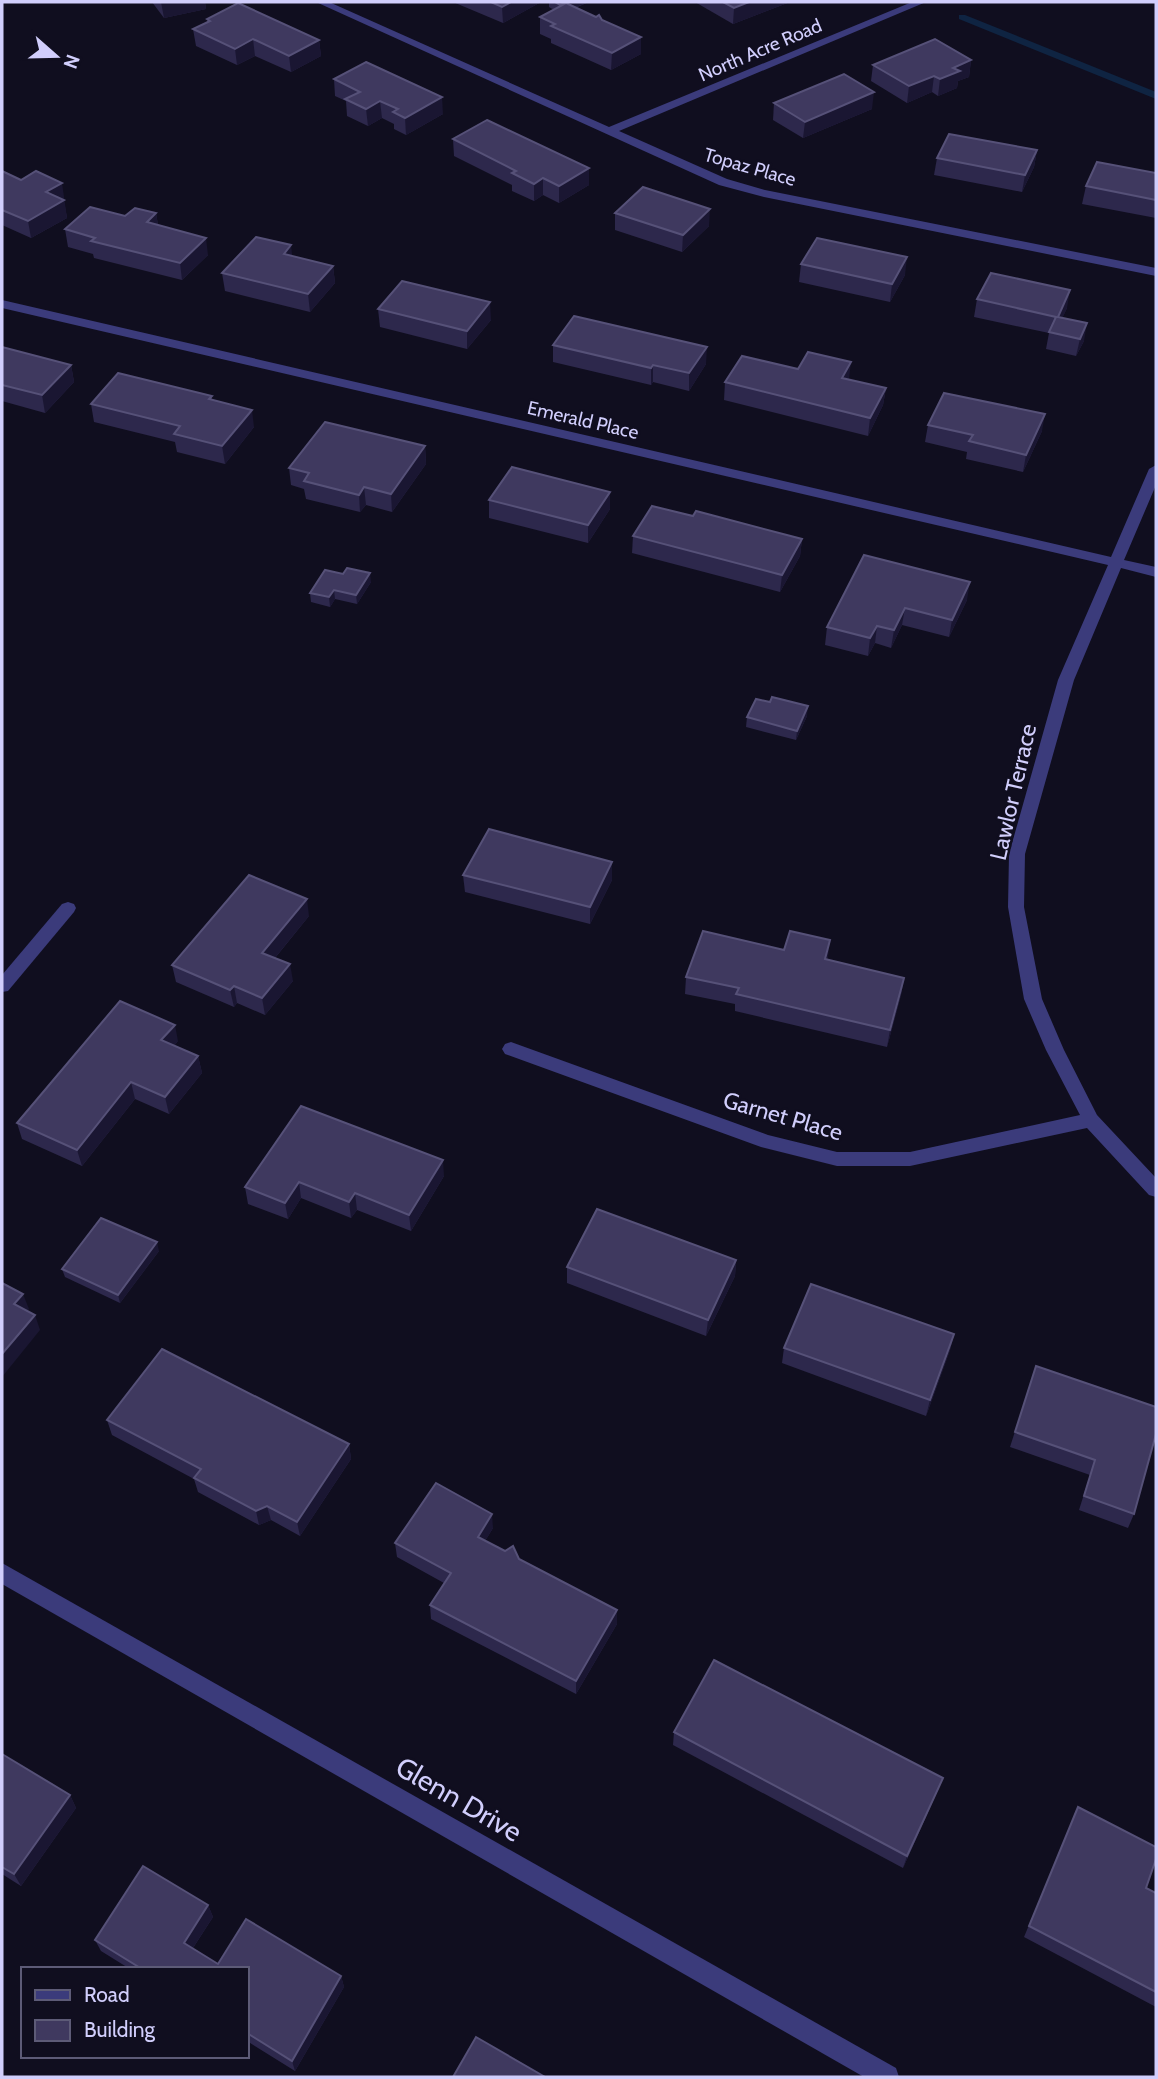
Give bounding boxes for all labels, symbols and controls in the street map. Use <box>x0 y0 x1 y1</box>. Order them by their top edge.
street label: North Acre Road <box>695 14 825 86</box>
north arrow <box>21 21 91 91</box>
text: N <box>58 51 85 72</box>
street label: Topaz Place <box>701 143 799 191</box>
street label: Emerald Place <box>525 396 641 444</box>
street label: Lawlor Terrace <box>984 721 1042 863</box>
street label: Garnet Place <box>720 1086 846 1146</box>
street label: Glenn Drive <box>390 1749 528 1849</box>
legend <box>21 1967 248 2058</box>
text: Road <box>84 1982 130 2007</box>
text: Building <box>84 2017 156 2042</box>

